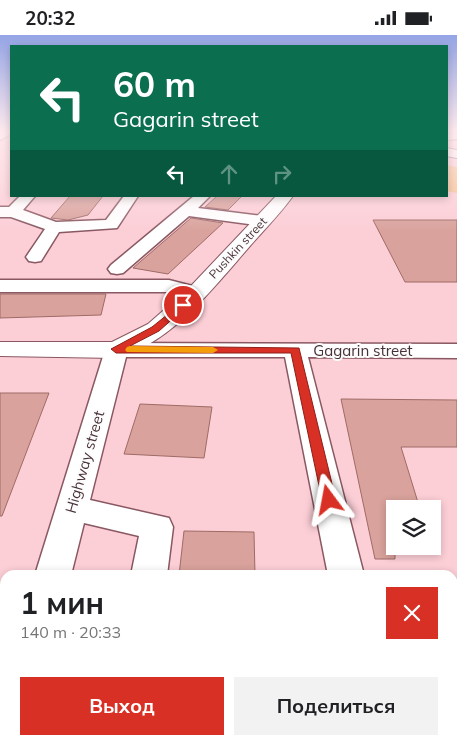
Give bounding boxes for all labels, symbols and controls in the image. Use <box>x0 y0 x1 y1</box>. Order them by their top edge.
text: 20:32 <box>25 6 75 30</box>
text: 60 m <box>113 62 196 106</box>
icon: left <box>30 65 95 130</box>
text: Gagarin street <box>113 105 259 133</box>
icon: left <box>162 160 190 188</box>
icon: ahead <box>215 160 243 188</box>
icon: right <box>268 160 296 188</box>
street label: Pushkin street <box>205 214 270 281</box>
pin <box>162 284 204 326</box>
icon: arrive <box>169 291 197 319</box>
street label: Gagarin street <box>313 341 413 360</box>
street label: Highway street <box>61 408 108 515</box>
position arrow <box>302 473 354 525</box>
map controls <box>386 500 441 555</box>
button: layers <box>386 500 441 555</box>
text: 1 мин <box>20 584 104 622</box>
button: close <box>386 587 438 639</box>
text: 140 m · 20:33 <box>20 622 121 642</box>
button: Выход <box>20 677 224 735</box>
button: Поделиться <box>234 677 438 735</box>

